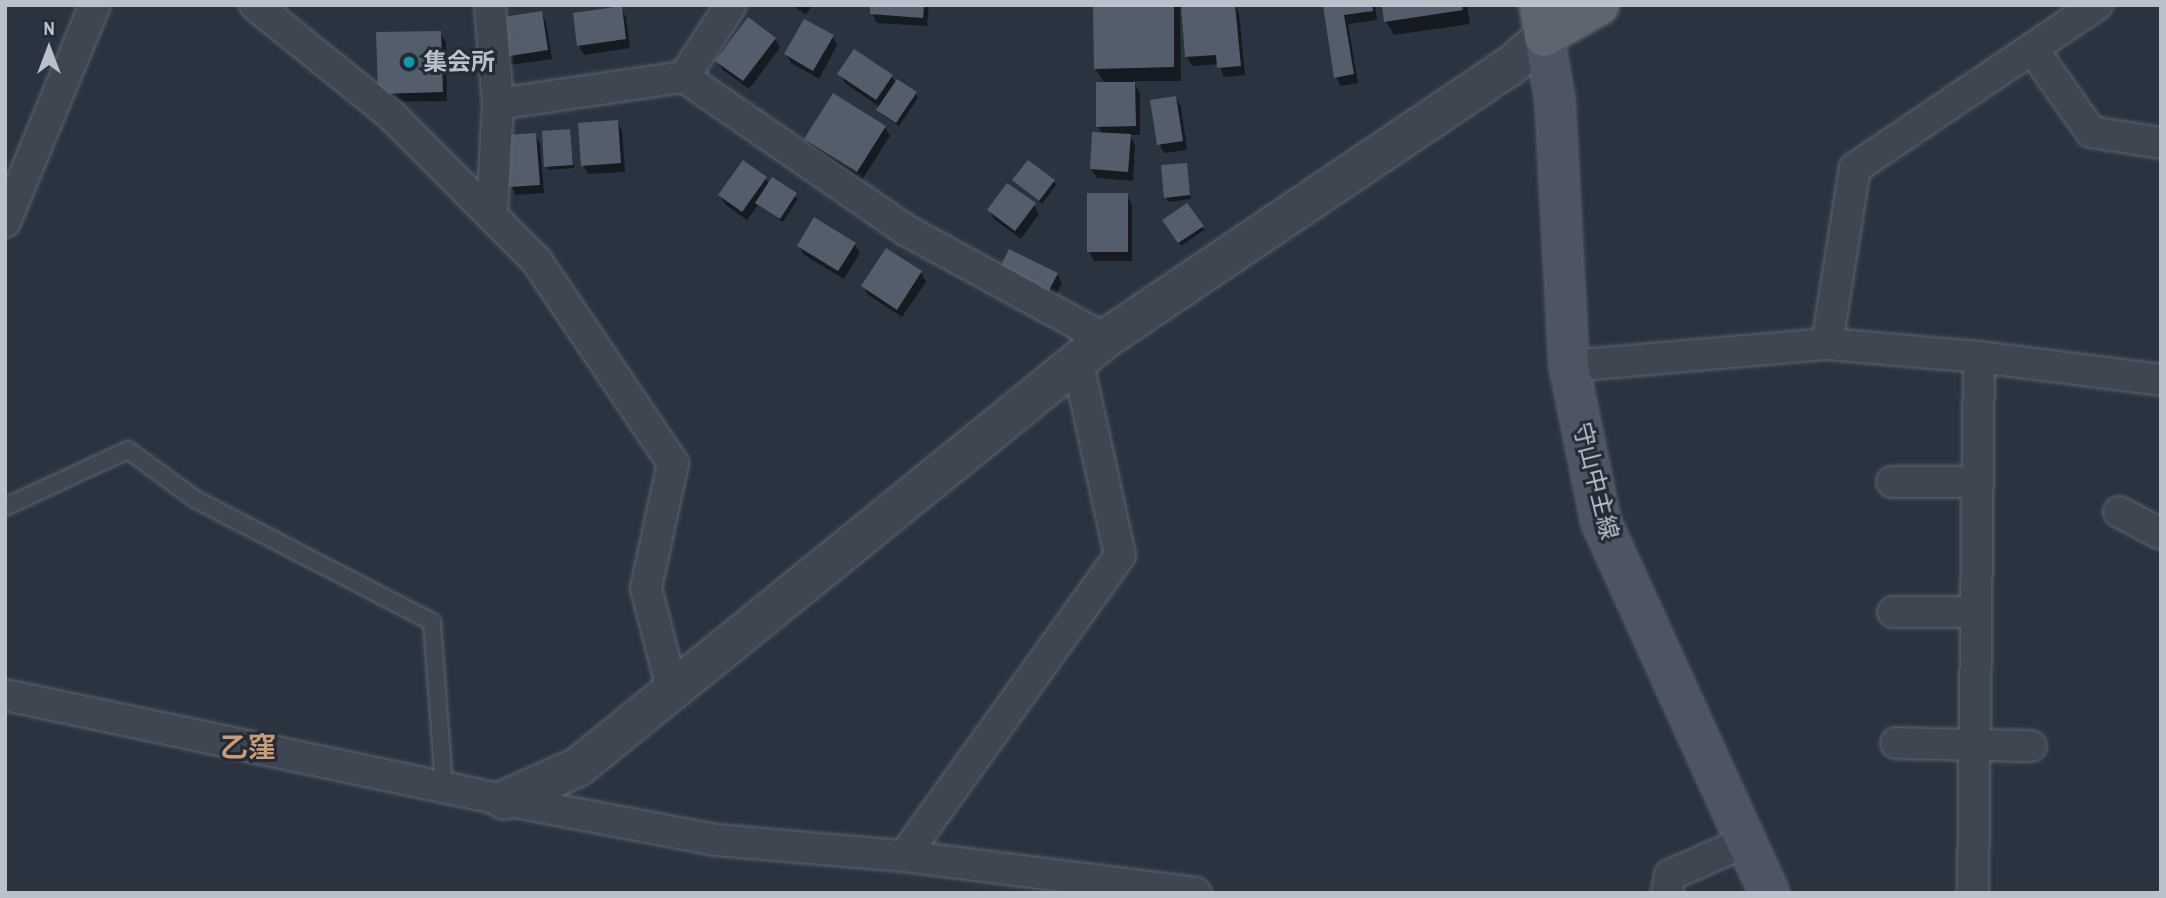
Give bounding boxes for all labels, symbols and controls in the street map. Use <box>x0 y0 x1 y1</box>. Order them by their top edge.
north arrow <box>14 14 84 84</box>
text: N <box>43 15 55 41</box>
place label: 集会所 <box>423 48 495 76</box>
marker: 集会所 <box>401 54 417 70</box>
street label: 守山中主線 <box>1568 419 1624 543</box>
district label: 乙窪 <box>220 730 276 764</box>

